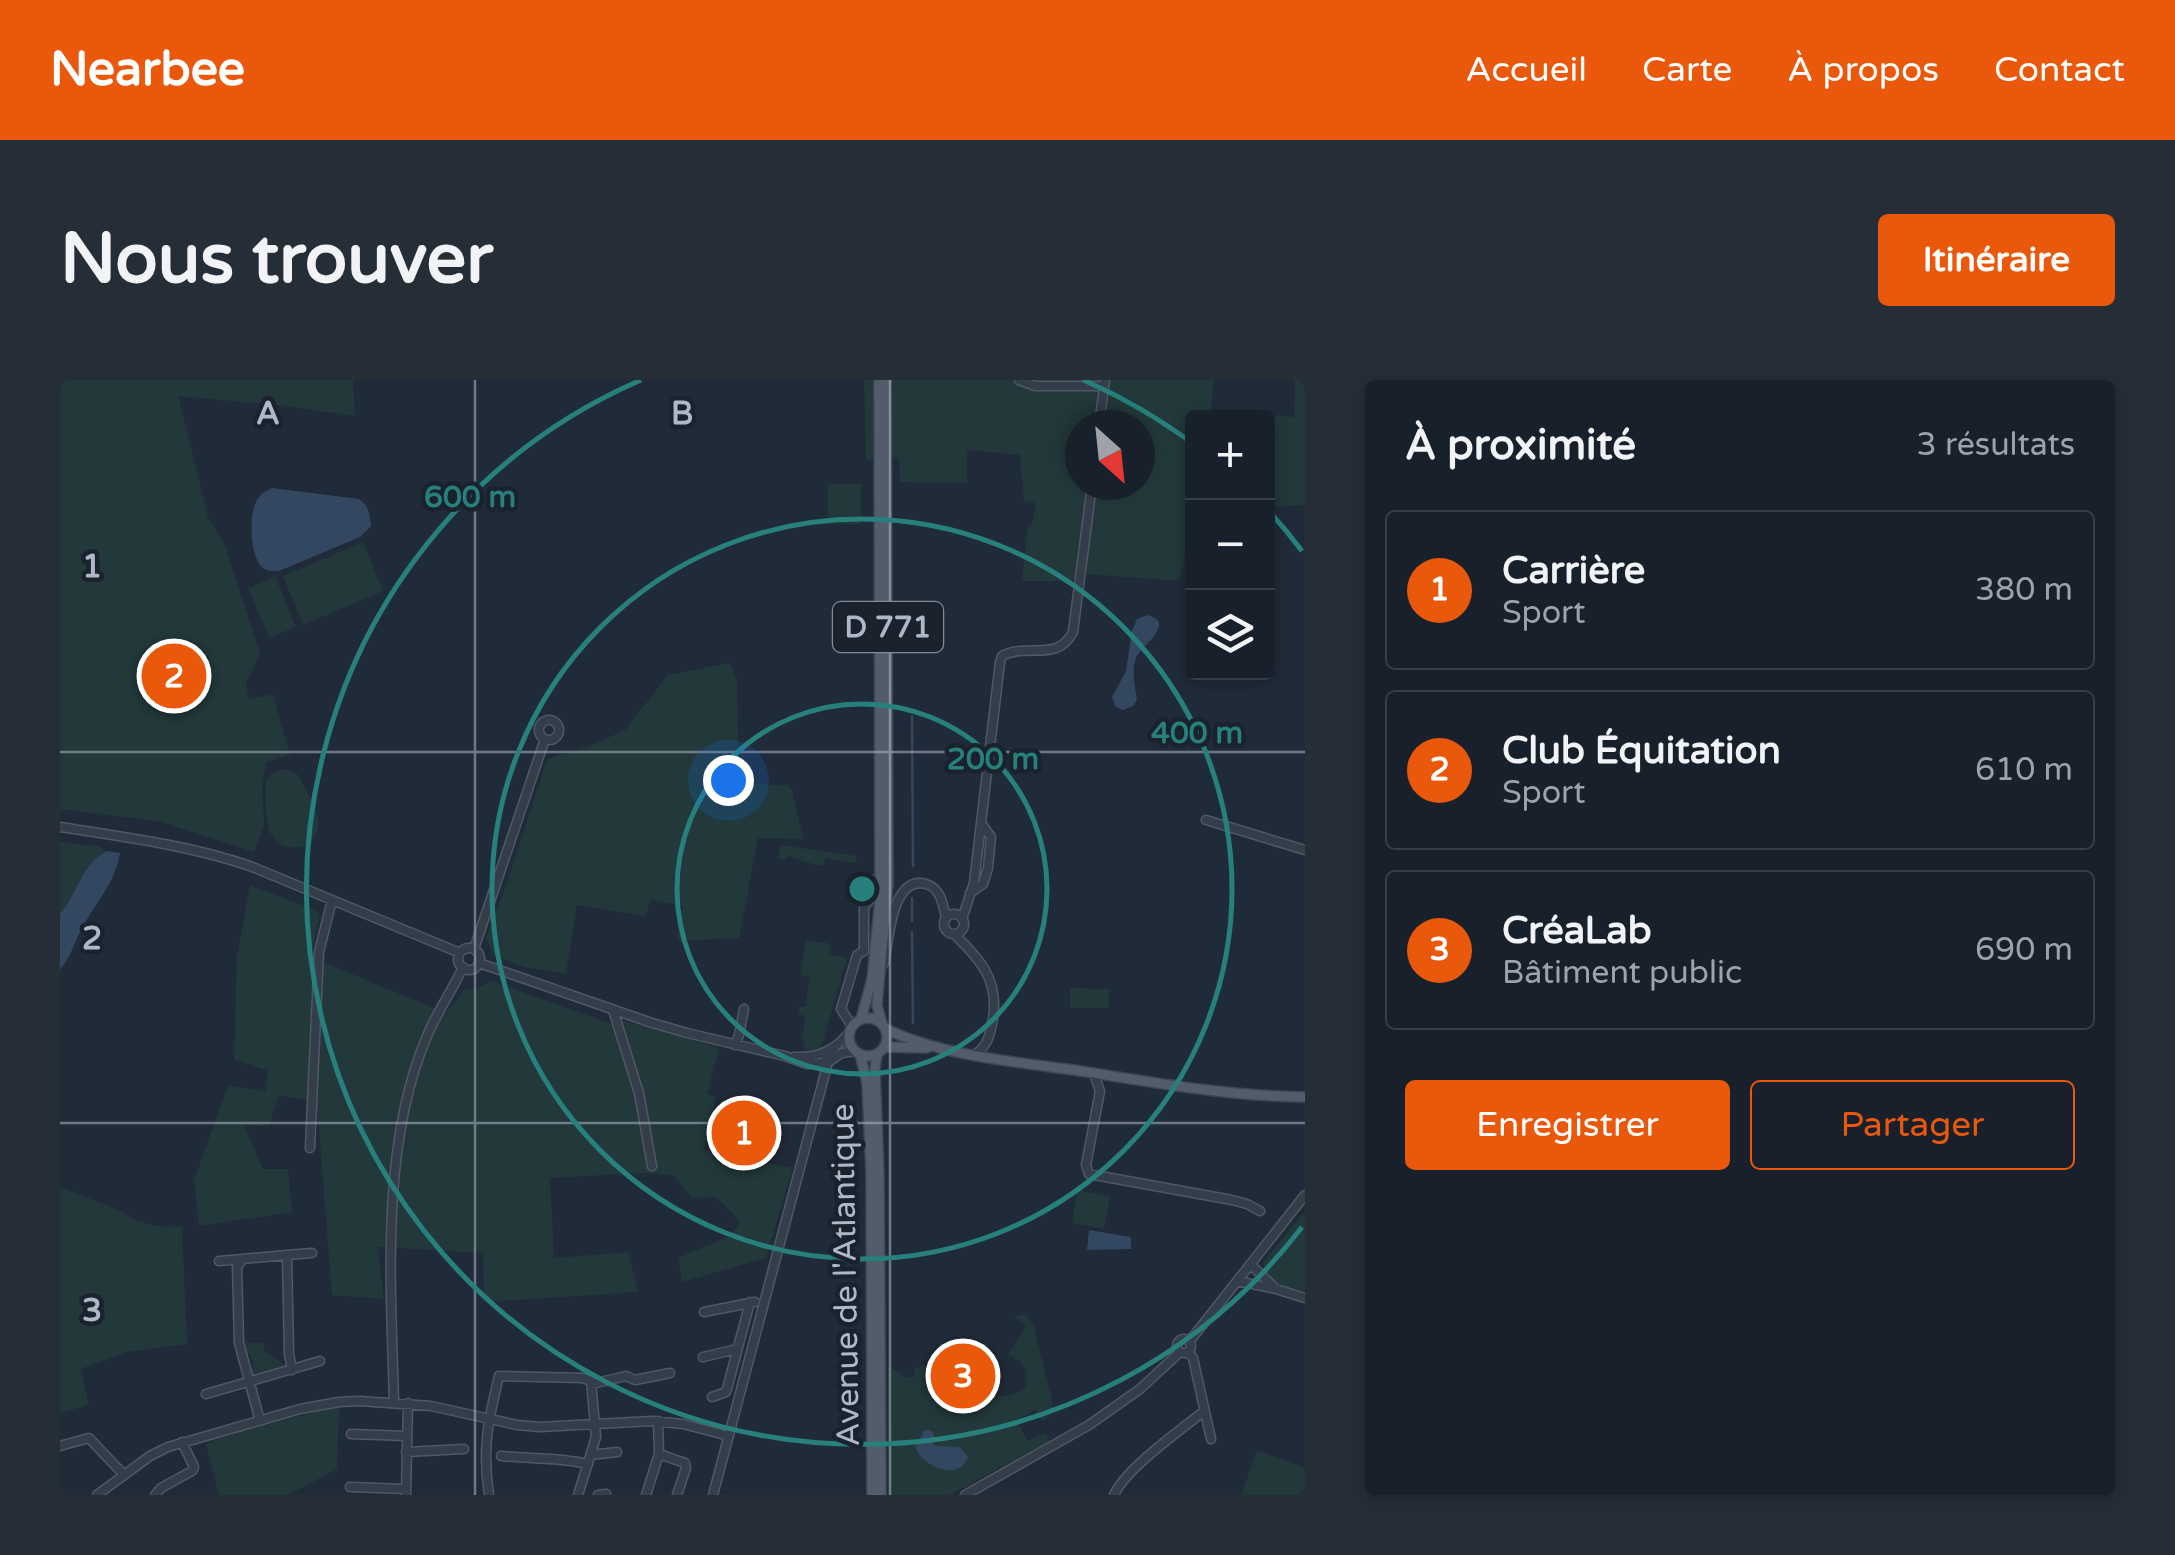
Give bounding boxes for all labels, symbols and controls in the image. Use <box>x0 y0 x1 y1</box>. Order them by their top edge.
text: Nearbee <box>50 41 245 99</box>
text: Accueil <box>1466 49 1587 91</box>
text: Carte <box>1642 49 1732 91</box>
text: À propos <box>1787 49 1939 91</box>
text: Contact <box>1994 49 2125 91</box>
button: Itinéraire <box>1878 214 2115 306</box>
text: Nous trouver <box>60 218 493 302</box>
text: A <box>256 395 280 433</box>
text: B <box>671 395 693 433</box>
north arrow <box>1065 410 1155 500</box>
map controls <box>1185 410 1275 680</box>
button: + <box>1185 410 1275 500</box>
text: À proximité <box>1405 420 1636 471</box>
text: 3 résultats <box>1916 426 2075 464</box>
text: 600 m <box>424 479 516 516</box>
button: − <box>1185 500 1275 590</box>
text: 1 <box>82 548 102 586</box>
text: Carrière <box>1502 548 1645 594</box>
text: 1 <box>1429 571 1450 609</box>
text: 380 m <box>1975 571 2073 609</box>
button: layers <box>1185 590 1275 680</box>
text: Sport <box>1502 594 1586 632</box>
road number: D 771 <box>833 602 943 652</box>
pin: 2 <box>142 638 206 714</box>
text: 400 m <box>1151 715 1243 752</box>
text: Club Équitation <box>1502 728 1781 774</box>
text: 200 m <box>947 741 1039 778</box>
text: 2 <box>1429 751 1450 789</box>
text: 610 m <box>1975 751 2073 789</box>
your location <box>703 755 754 806</box>
text: Sport <box>1502 774 1586 812</box>
centre of rings <box>844 871 880 907</box>
text: CréaLab <box>1502 908 1652 954</box>
text: 2 <box>82 920 102 958</box>
text: 3 <box>1429 931 1450 969</box>
text: 690 m <box>1975 931 2073 969</box>
text: Bâtiment public <box>1502 954 1742 992</box>
button: Enregistrer <box>1405 1080 1730 1170</box>
button: Partager <box>1750 1080 2075 1170</box>
pin: 1 <box>712 1096 776 1170</box>
street label: Avenue de l'Atlantique <box>824 1103 868 1447</box>
text: 3 <box>82 1292 102 1330</box>
pin: 3 <box>930 1338 996 1414</box>

